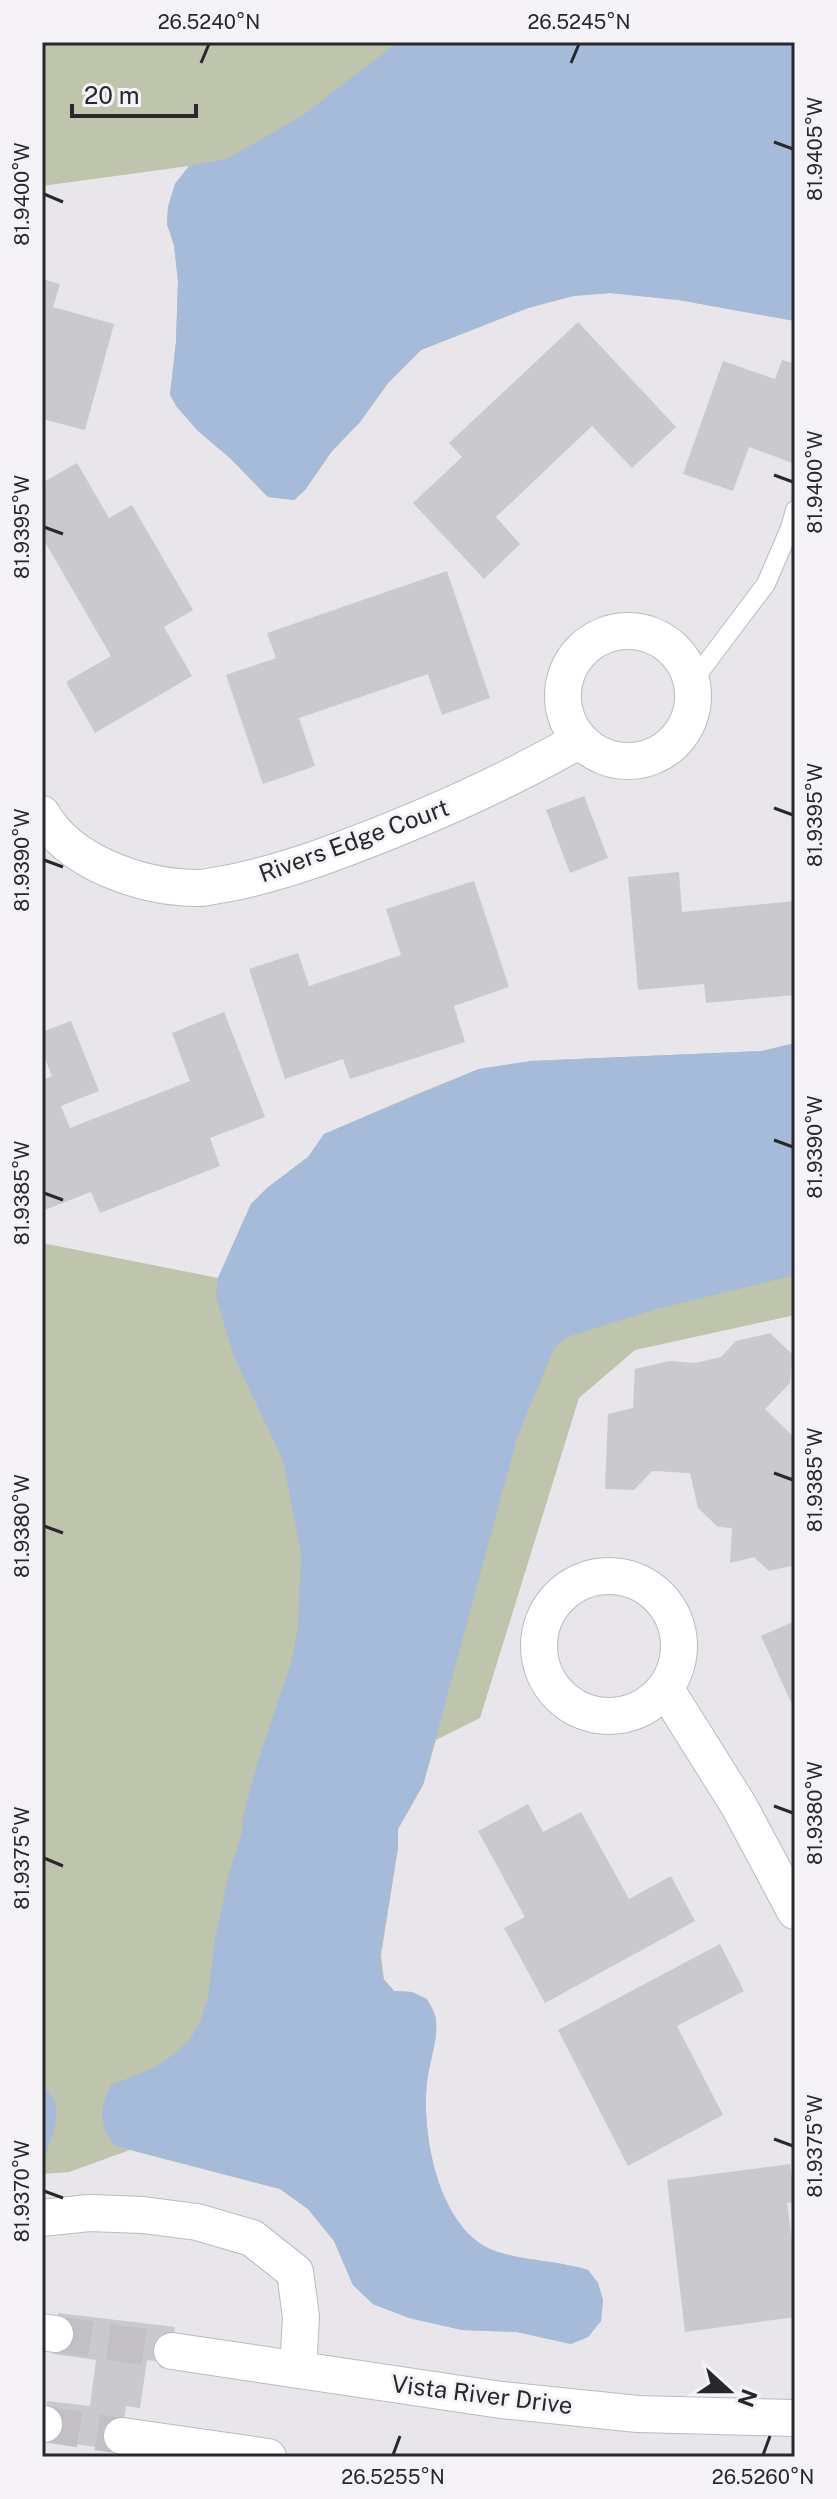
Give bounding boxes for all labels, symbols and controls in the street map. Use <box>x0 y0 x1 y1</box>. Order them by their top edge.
text: 26.5240°N <box>158 10 260 34</box>
text: 26.5245°N <box>527 10 631 34</box>
scale bar <box>72 68 196 118</box>
text: 20 m <box>84 81 140 109</box>
text: 81.9405°W <box>803 97 827 201</box>
text: 81.9400°W <box>10 142 34 246</box>
text: 81.9400°W <box>803 430 827 534</box>
text: 81.9395°W <box>10 475 34 579</box>
text: 81.9395°W <box>803 763 827 867</box>
street label: Rivers Edge Court <box>255 793 452 887</box>
text: 81.9390°W <box>10 808 34 912</box>
text: 81.9390°W <box>803 1095 827 1199</box>
text: 81.9385°W <box>10 1141 34 1245</box>
text: 81.9385°W <box>803 1428 827 1532</box>
text: 81.9380°W <box>10 1474 34 1578</box>
text: 81.9380°W <box>803 1761 827 1865</box>
text: 81.9375°W <box>10 1806 34 1910</box>
text: 81.9375°W <box>803 2094 827 2198</box>
text: 81.9370°W <box>10 2140 34 2242</box>
north arrow <box>689 2351 769 2431</box>
street label: Vista River Drive <box>390 2369 574 2419</box>
text: N <box>732 2385 763 2411</box>
text: 26.5255°N <box>341 2465 445 2489</box>
text: 26.5260°N <box>712 2465 814 2489</box>

